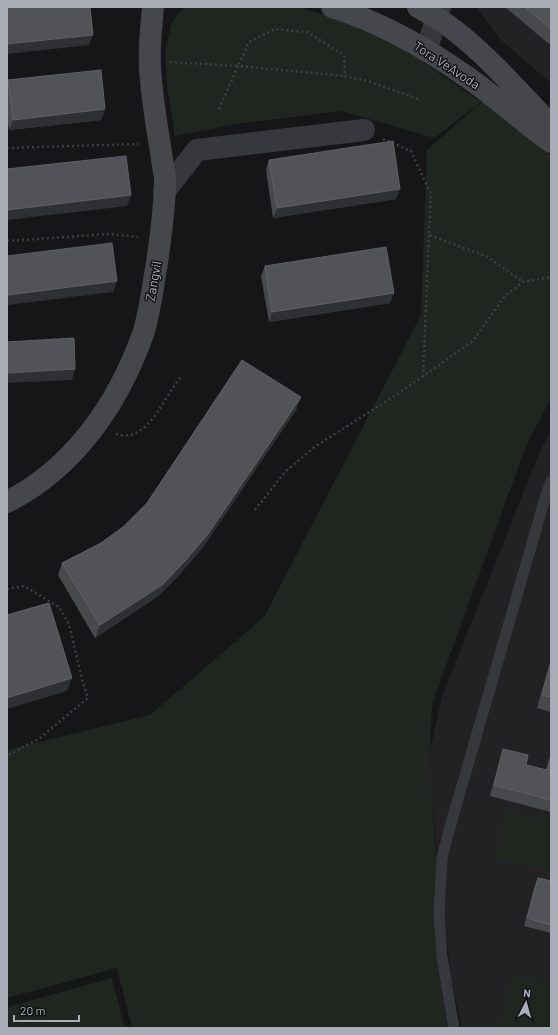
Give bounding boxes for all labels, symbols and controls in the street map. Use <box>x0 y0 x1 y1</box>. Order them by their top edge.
street label: Tora VeAvoda <box>411 38 483 92</box>
street label: Zangvil <box>142 260 164 302</box>
north arrow <box>506 983 546 1023</box>
text: N <box>523 986 531 999</box>
scale bar <box>14 997 79 1023</box>
text: 20 m <box>20 1003 46 1017</box>

